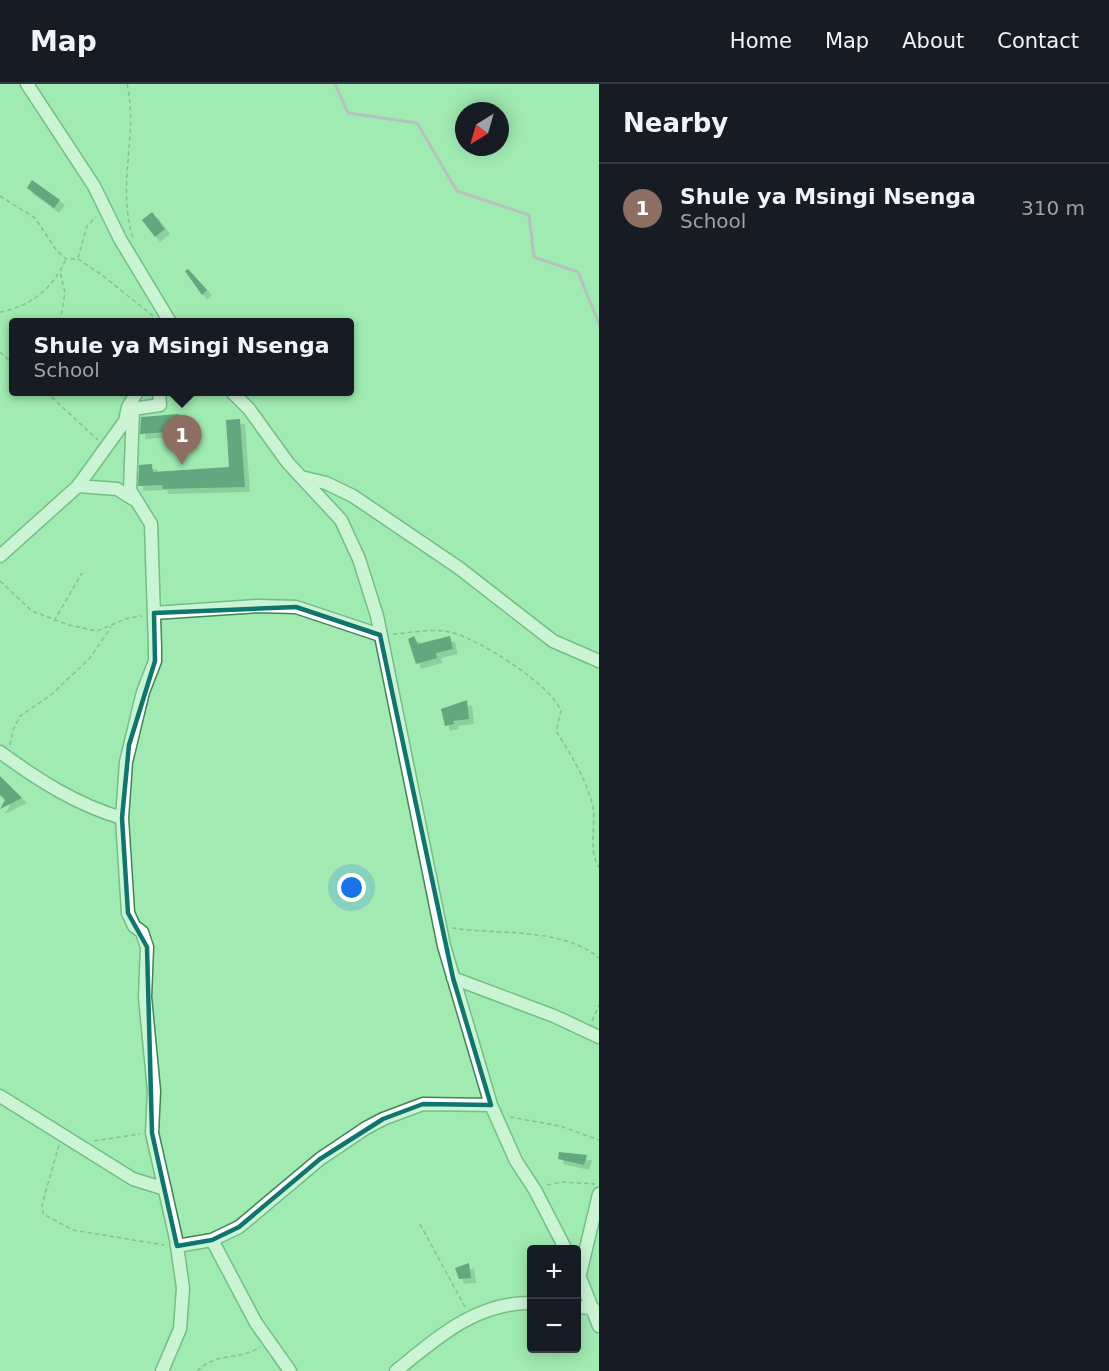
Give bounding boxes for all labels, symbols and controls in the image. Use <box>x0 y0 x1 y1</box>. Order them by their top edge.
text: Map <box>30 25 97 58</box>
text: Home <box>730 29 792 53</box>
text: Map <box>825 29 869 53</box>
text: About <box>902 29 964 53</box>
text: Contact <box>997 29 1079 53</box>
north arrow <box>455 102 509 156</box>
text: Nearby <box>623 108 728 138</box>
text: Shule ya Msingi Nsenga <box>680 184 976 209</box>
text: 1 <box>636 196 649 220</box>
text: 310 m <box>1021 196 1085 220</box>
text: School <box>680 209 746 233</box>
popup <box>9 318 354 396</box>
text: Shule ya Msingi Nsenga <box>34 333 329 358</box>
text: School <box>34 358 100 382</box>
pin: 1 <box>162 416 201 465</box>
your location <box>337 873 366 902</box>
map controls <box>527 1245 581 1353</box>
button: + <box>527 1245 581 1299</box>
button: − <box>527 1299 581 1353</box>

